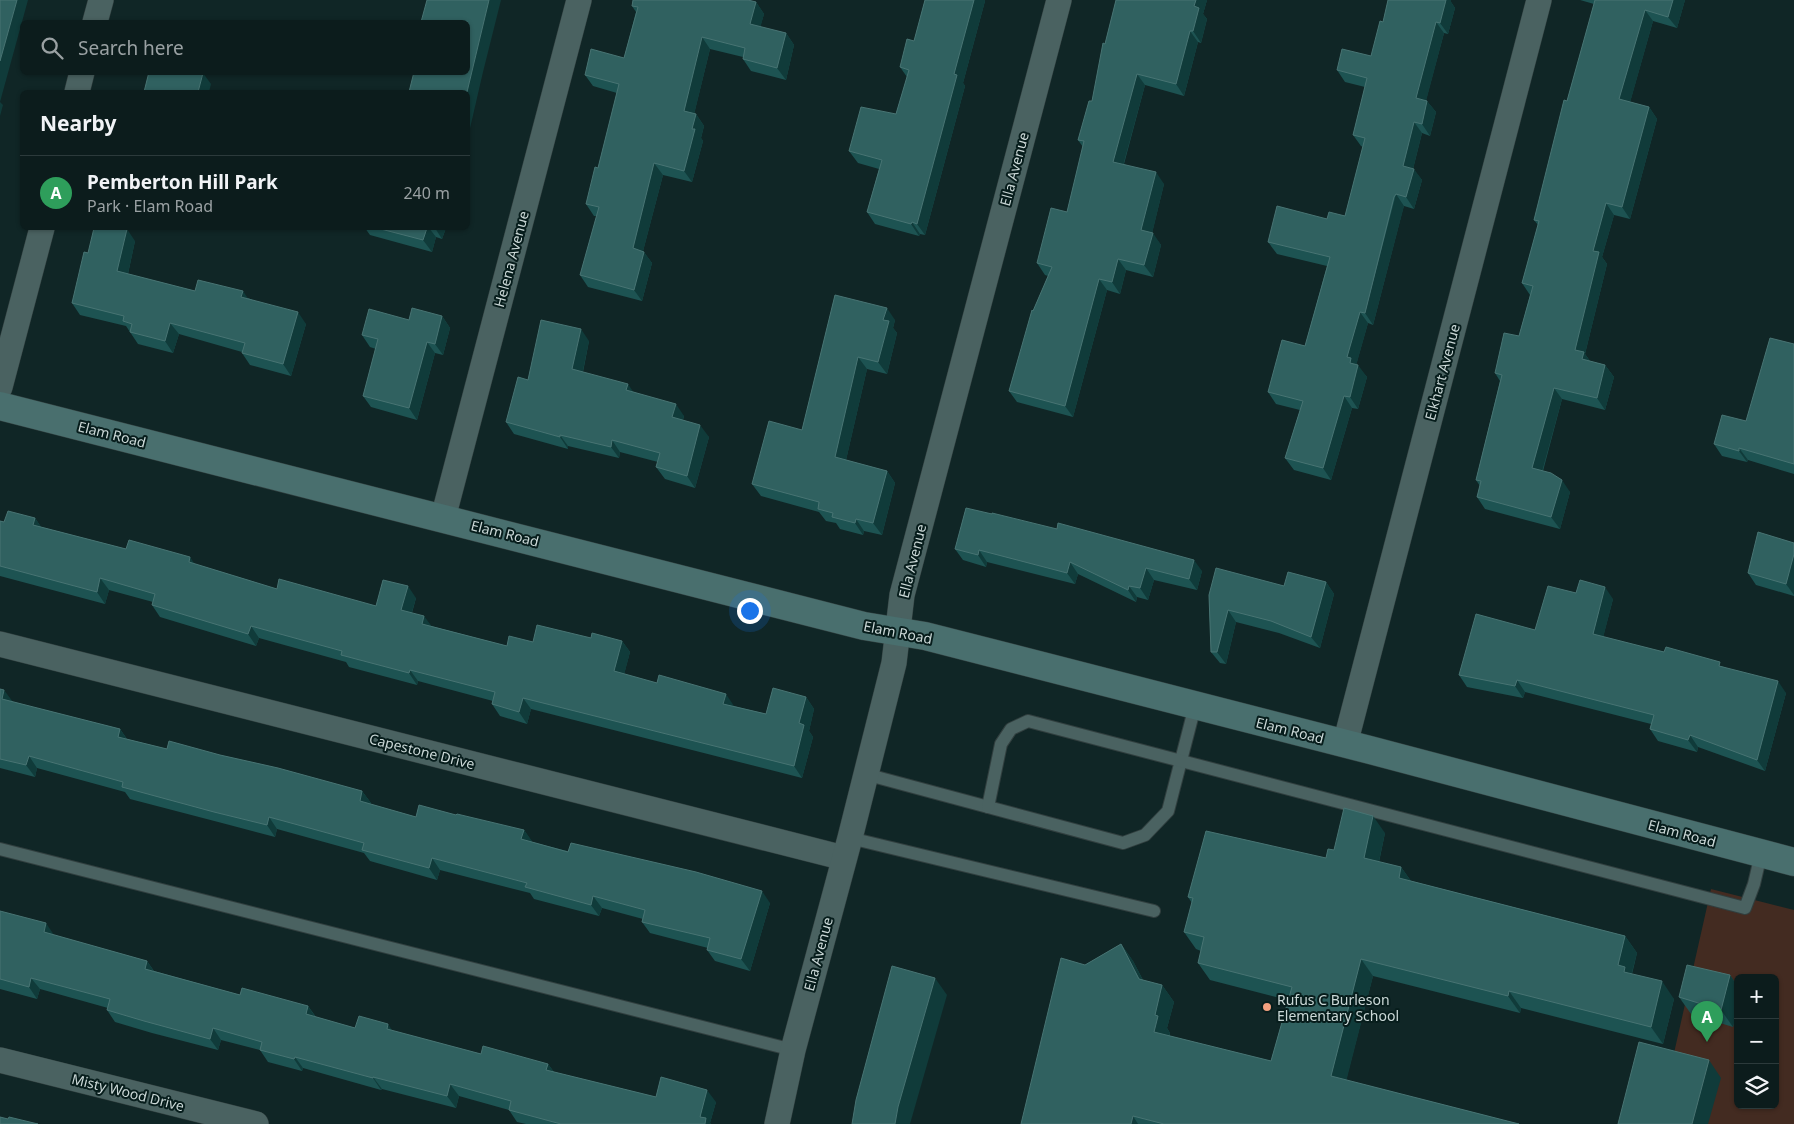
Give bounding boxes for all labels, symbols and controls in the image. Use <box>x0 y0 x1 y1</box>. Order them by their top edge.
search box <box>20 20 470 75</box>
icon: search <box>38 34 66 62</box>
text: Search here <box>78 35 184 61</box>
text: Nearby <box>40 109 116 137</box>
street label: Ella Avenue <box>995 130 1033 208</box>
text: Pemberton Hill Park <box>87 169 278 195</box>
text: A <box>50 182 62 204</box>
text: 240 m <box>403 182 450 204</box>
text: Park · Elam Road <box>87 195 213 217</box>
street label: Helena Avenue <box>489 209 533 309</box>
street label: Elkhart Avenue <box>1420 322 1464 422</box>
street label: Elam Road <box>76 416 148 452</box>
street label: Elam Road <box>469 515 541 551</box>
street label: Ella Avenue <box>894 522 930 600</box>
your location <box>737 598 763 624</box>
street label: Elam Road <box>862 616 934 648</box>
street label: Elam Road <box>1254 712 1326 748</box>
street label: Capestone Drive <box>367 729 477 773</box>
street label: Elam Road <box>1646 815 1718 851</box>
street label: Ella Avenue <box>799 915 837 993</box>
map controls <box>1734 974 1779 1109</box>
button: + <box>1734 974 1779 1019</box>
place label: Rufus C Burleson Elementary School <box>1277 990 1399 1025</box>
marker: Rufus C Burleson Elementary School <box>1261 1001 1273 1013</box>
pin: A <box>1691 1001 1723 1042</box>
button: − <box>1734 1019 1779 1064</box>
button: layers <box>1734 1064 1779 1109</box>
street label: Misty Wood Drive <box>70 1069 186 1115</box>

